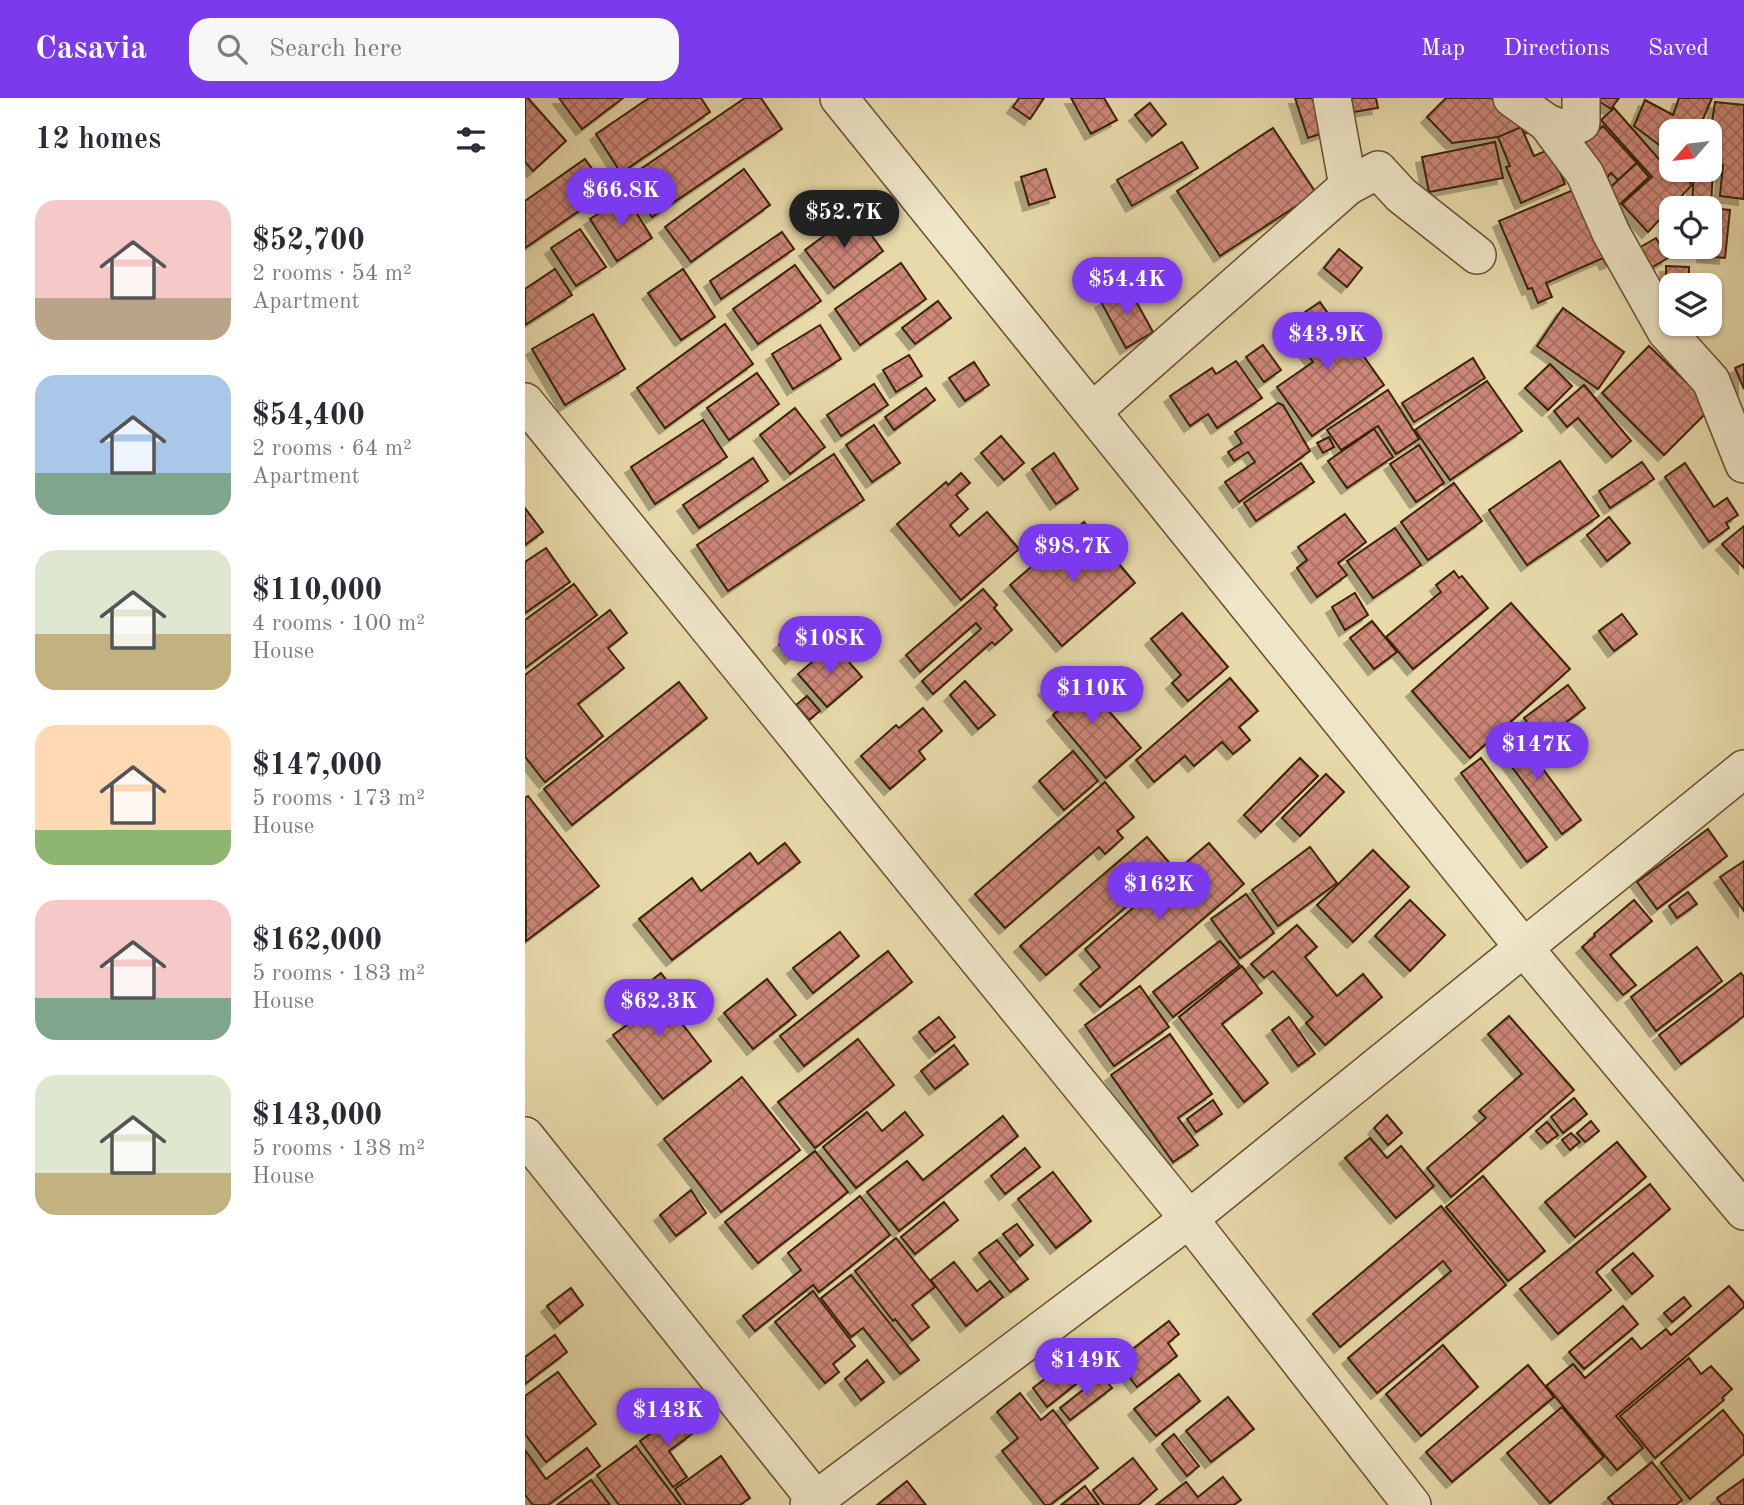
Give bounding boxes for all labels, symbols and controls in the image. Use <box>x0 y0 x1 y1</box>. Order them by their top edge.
search box <box>189 18 679 81</box>
icon: search <box>213 30 251 68</box>
text: Casavia <box>35 33 147 66</box>
text: Search here <box>269 36 402 62</box>
text: Map <box>1421 37 1465 61</box>
text: Directions <box>1503 37 1610 61</box>
text: Saved <box>1648 37 1709 61</box>
north arrow <box>1659 119 1722 182</box>
map controls <box>1659 119 1722 336</box>
icon: filters <box>452 121 490 159</box>
text: 12 homes <box>35 125 161 155</box>
pin: $66.8K <box>564 169 678 228</box>
text: $66.8K <box>582 179 660 202</box>
pin: $52.7K <box>787 190 901 250</box>
button: locate <box>1659 196 1722 259</box>
text: $52.7K <box>805 201 883 224</box>
text: $52,700 <box>252 226 365 256</box>
icon: home <box>91 228 175 312</box>
pin: $54.4K <box>1070 258 1184 317</box>
text: 2 rooms · 54 m² <box>252 262 412 285</box>
text: $54.4K <box>1088 268 1166 291</box>
button: layers <box>1659 273 1722 336</box>
text: Apartment <box>252 290 360 313</box>
pin: $43.9K <box>1270 313 1384 372</box>
text: $43.9K <box>1288 323 1366 346</box>
text: $54,400 <box>252 401 365 431</box>
icon: home <box>91 403 175 487</box>
text: 2 rooms · 64 m² <box>252 437 412 460</box>
text: Apartment <box>252 465 360 488</box>
pin: $98.7K <box>1016 524 1130 584</box>
text: $98.7K <box>1034 535 1112 558</box>
text: $110,000 <box>252 576 382 606</box>
icon: home <box>91 578 175 662</box>
text: 4 rooms · 100 m² <box>252 612 425 635</box>
pin: $108K <box>781 616 879 676</box>
text: $108K <box>794 627 866 650</box>
text: House <box>252 640 314 663</box>
pin: $110K <box>1043 666 1141 726</box>
text: $110K <box>1056 677 1128 700</box>
pin: $147K <box>1488 722 1586 782</box>
text: $147K <box>1501 733 1573 756</box>
text: $147,000 <box>252 751 382 781</box>
icon: home <box>91 753 175 837</box>
text: 5 rooms · 173 m² <box>252 787 425 810</box>
text: House <box>252 815 314 838</box>
pin: $162K <box>1110 862 1208 922</box>
text: $162K <box>1123 873 1195 896</box>
text: $162,000 <box>252 926 382 956</box>
icon: home <box>91 928 175 1012</box>
text: 5 rooms · 183 m² <box>252 962 425 985</box>
pin: $62.3K <box>602 979 716 1039</box>
text: House <box>252 990 314 1013</box>
text: $62.3K <box>620 990 698 1013</box>
text: $143,000 <box>252 1101 382 1131</box>
icon: home <box>91 1103 175 1187</box>
text: 5 rooms · 138 m² <box>252 1137 425 1160</box>
text: House <box>252 1165 314 1188</box>
pin: $149K <box>1037 1338 1135 1398</box>
text: $149K <box>1050 1349 1122 1372</box>
pin: $143K <box>619 1388 717 1448</box>
text: $143K <box>632 1399 704 1422</box>

